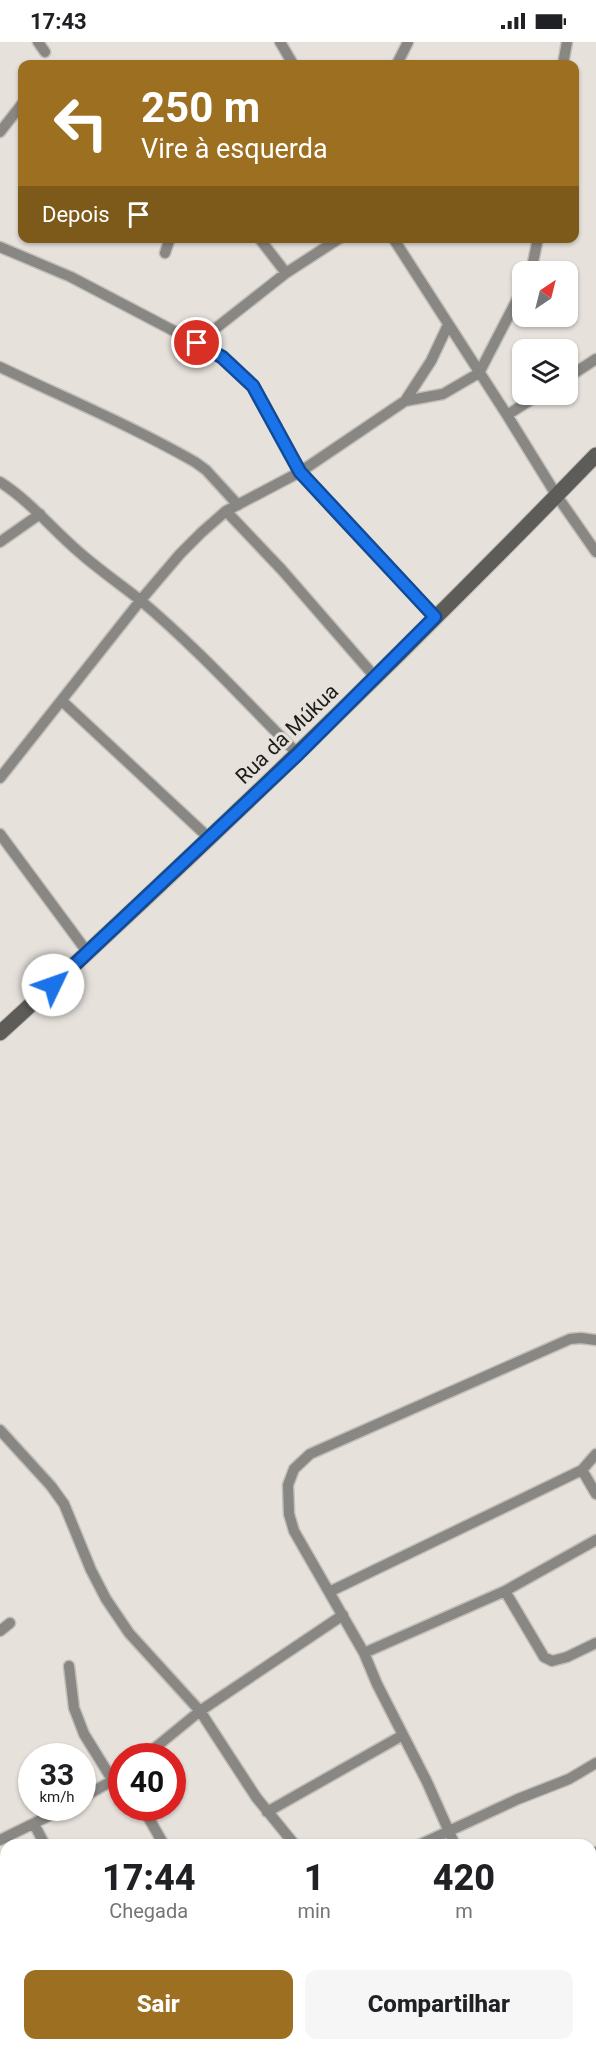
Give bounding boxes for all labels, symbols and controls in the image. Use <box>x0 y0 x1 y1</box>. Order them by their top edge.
text: 17:43 <box>30 9 87 34</box>
text: 250 m <box>141 83 260 132</box>
icon: left <box>42 84 120 162</box>
text: Vire à esquerda <box>141 133 328 165</box>
icon: arrive <box>122 198 155 231</box>
text: Depois <box>42 202 110 227</box>
north arrow <box>512 261 578 327</box>
map controls <box>512 261 578 405</box>
pin <box>171 317 222 368</box>
icon: arrive <box>180 326 213 359</box>
button: layers <box>512 339 578 405</box>
street label: Rua da Múkua <box>231 679 343 789</box>
position arrow <box>21 953 85 1017</box>
speed limit sign: 40 <box>108 1743 186 1821</box>
text: 33 <box>40 1757 74 1792</box>
text: km/h <box>39 1788 75 1806</box>
text: 17:44 <box>102 1857 195 1899</box>
text: 1 <box>304 1857 325 1899</box>
text: 420 <box>433 1857 495 1899</box>
text: Chegada <box>109 1899 188 1923</box>
text: min <box>297 1899 331 1923</box>
text: m <box>455 1899 473 1923</box>
button: Sair <box>24 1970 293 2039</box>
button: Compartilhar <box>305 1970 573 2039</box>

